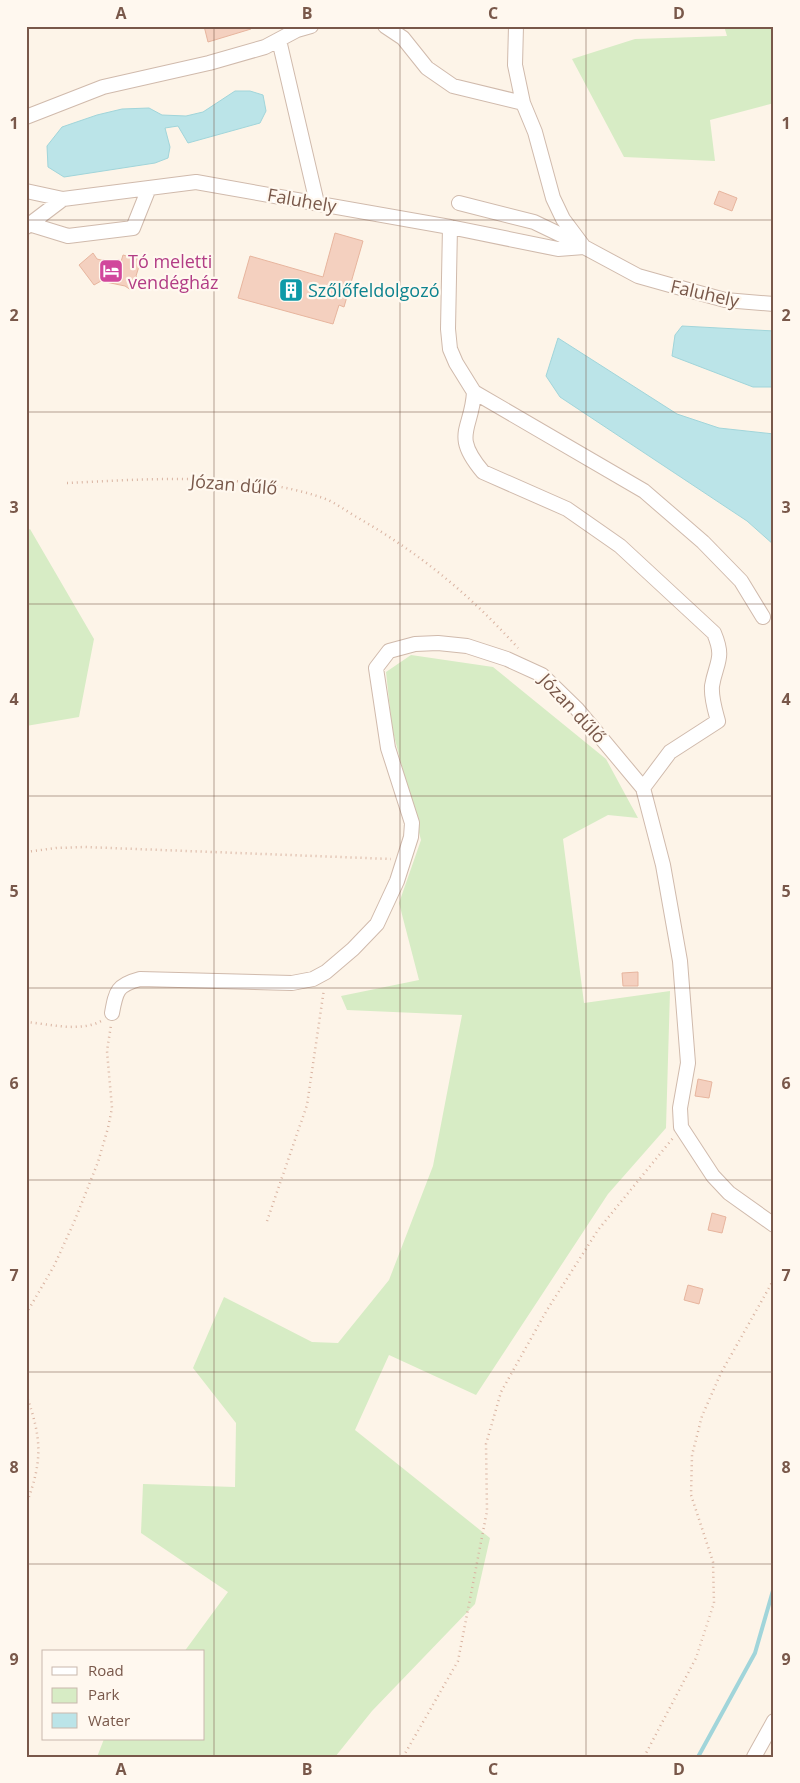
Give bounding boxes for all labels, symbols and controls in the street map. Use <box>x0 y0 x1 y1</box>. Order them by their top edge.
text: A <box>115 2 127 24</box>
text: B <box>302 2 312 24</box>
text: C <box>488 2 498 24</box>
text: D <box>673 2 685 24</box>
text: 1 <box>9 112 19 134</box>
text: 1 <box>781 112 791 134</box>
street label: Faluhely <box>266 182 339 218</box>
place label: Tó meletti vendégház <box>128 249 219 294</box>
hotel icon: Tó meletti vendégház <box>98 258 124 284</box>
street label: Faluhely <box>668 273 743 313</box>
building icon: Szőlőfeldolgozó <box>278 277 304 303</box>
place label: Szőlőfeldolgozó <box>308 278 439 302</box>
text: 2 <box>9 304 19 326</box>
text: 2 <box>781 304 791 326</box>
street label: Józan dűlő <box>188 468 279 500</box>
text: 3 <box>9 496 19 518</box>
text: 3 <box>781 496 791 518</box>
street label: Józan dűlő <box>533 666 612 748</box>
text: 4 <box>9 688 19 710</box>
text: 4 <box>781 688 791 710</box>
text: 5 <box>9 880 19 902</box>
text: 5 <box>781 880 791 902</box>
text: 6 <box>9 1072 19 1094</box>
text: 6 <box>781 1072 791 1094</box>
text: 7 <box>9 1264 19 1286</box>
text: 7 <box>781 1264 791 1286</box>
text: 8 <box>9 1456 19 1478</box>
text: 8 <box>781 1456 791 1478</box>
text: 9 <box>9 1648 19 1670</box>
text: 9 <box>781 1648 791 1670</box>
legend <box>42 1650 205 1740</box>
text: Road <box>88 1660 124 1680</box>
text: Park <box>88 1684 119 1704</box>
text: Water <box>88 1710 130 1730</box>
text: A <box>115 1758 127 1780</box>
text: B <box>302 1758 312 1780</box>
text: C <box>488 1758 498 1780</box>
text: D <box>673 1758 685 1780</box>

